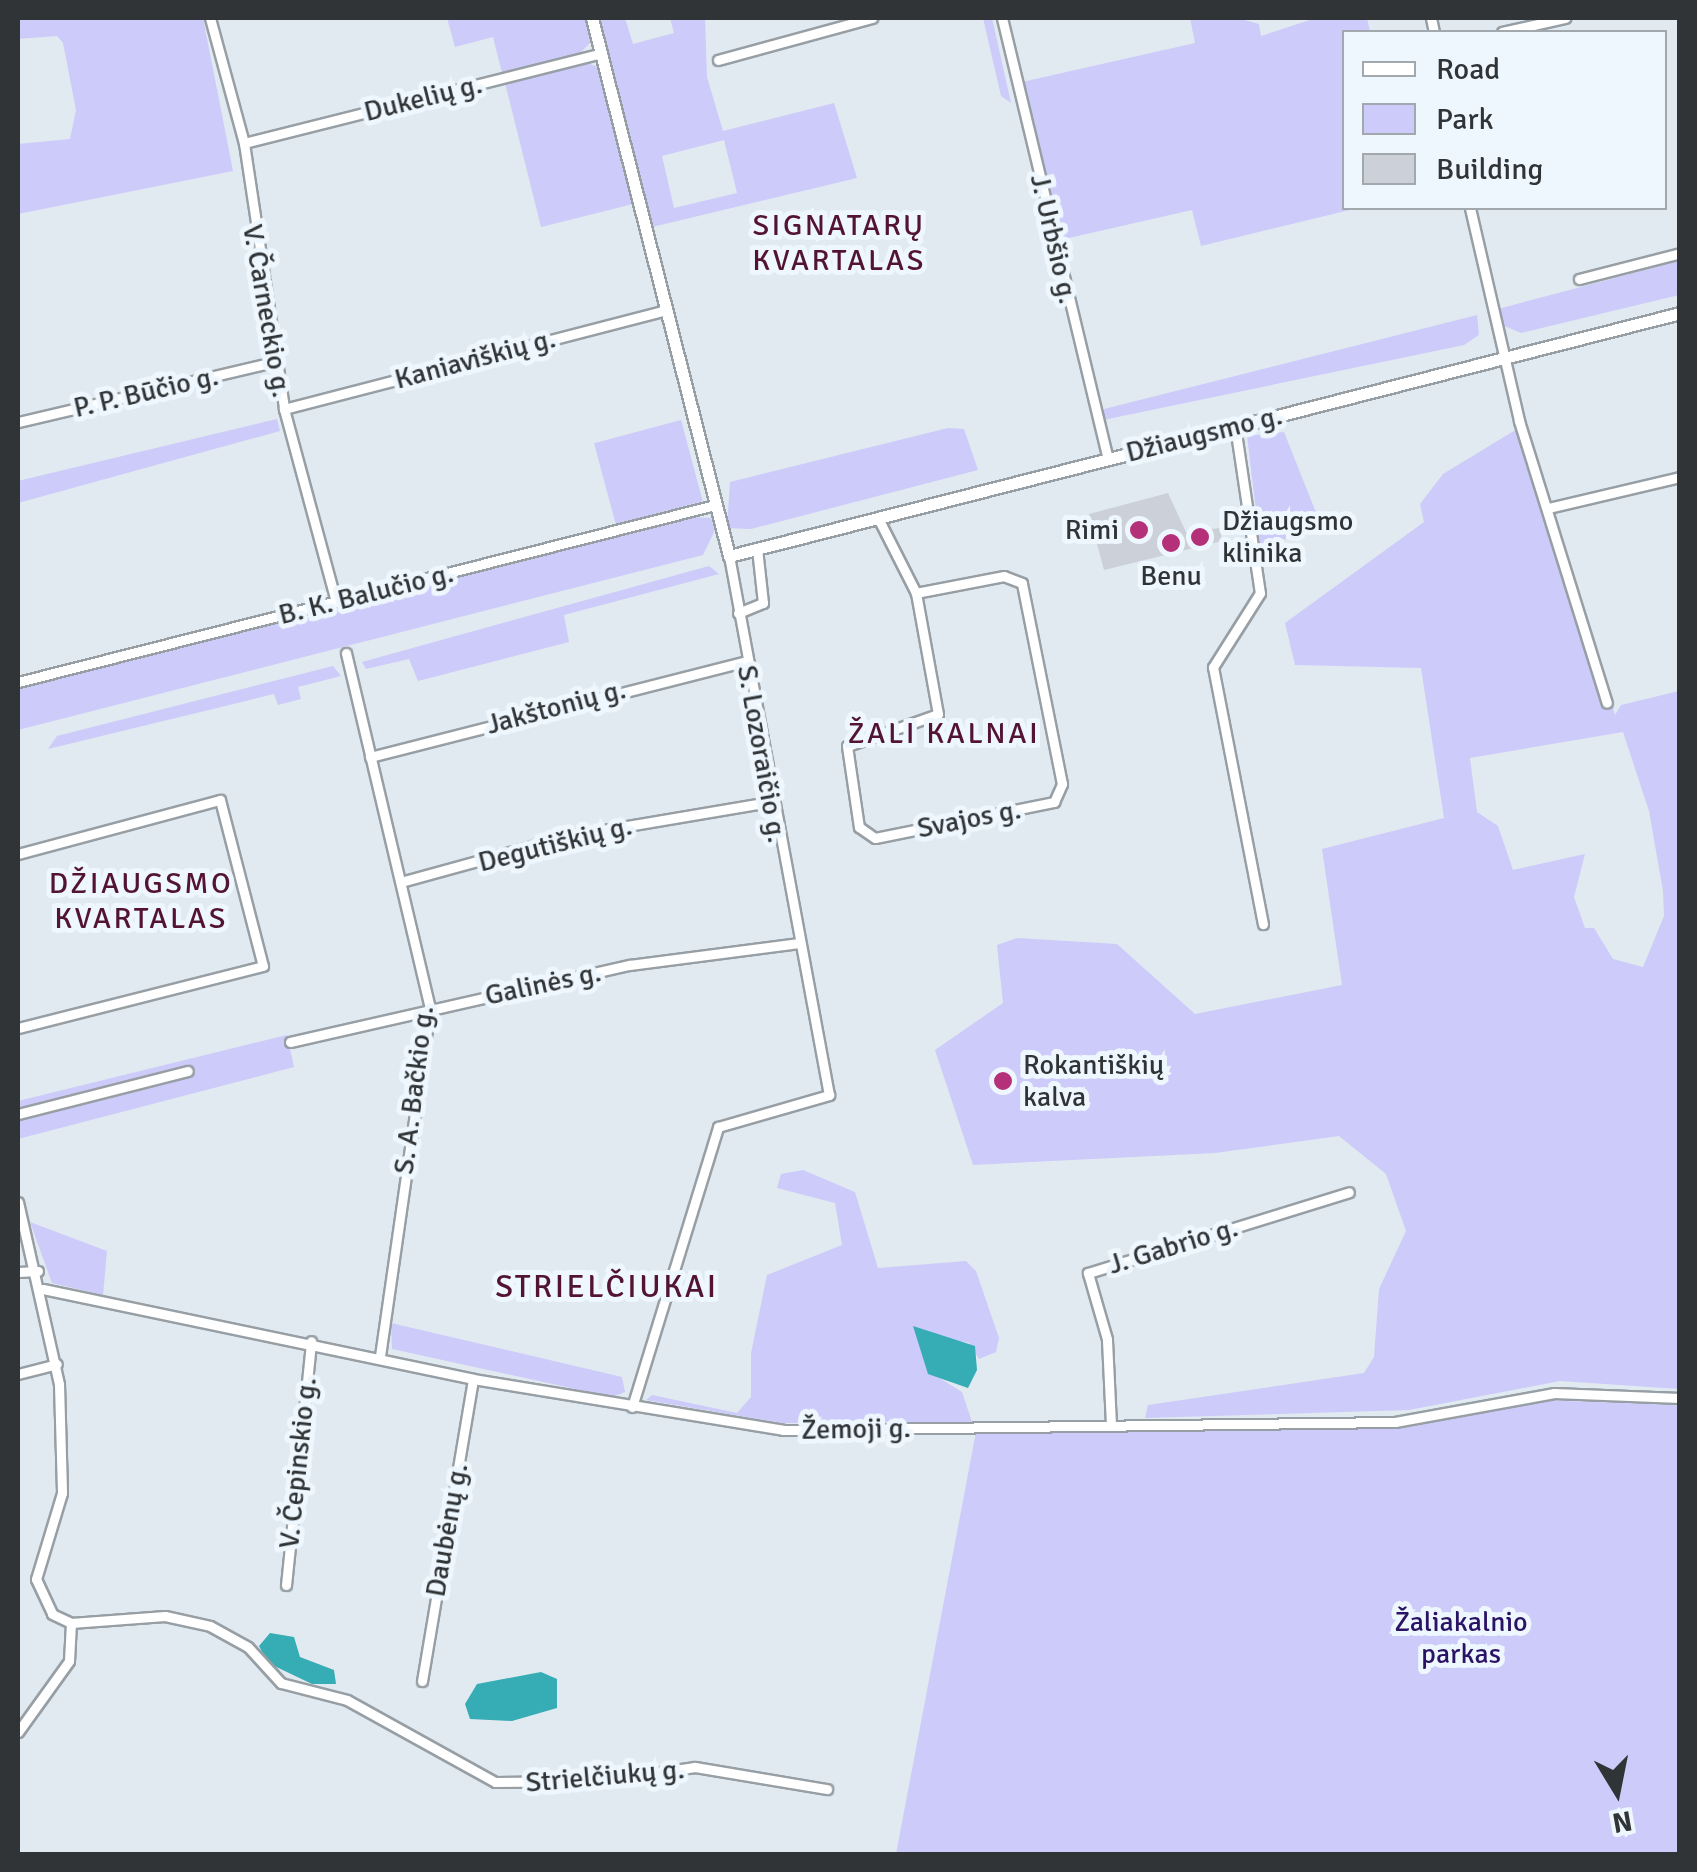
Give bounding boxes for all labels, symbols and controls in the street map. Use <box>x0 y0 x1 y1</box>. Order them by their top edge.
legend <box>1342 30 1667 210</box>
text: Road <box>1436 51 1500 88</box>
street label: Dukelių g. <box>361 67 485 129</box>
text: Park <box>1436 101 1494 138</box>
text: Building <box>1436 151 1543 188</box>
street label: J. Urbšio g. <box>1023 171 1085 307</box>
district label: SIGNATARŲ KVARTALAS <box>752 208 926 278</box>
street label: V. Čarneckio g. <box>235 222 299 400</box>
street label: Kaniaviškių g. <box>391 321 559 397</box>
street label: P. P. Būčio g. <box>70 359 222 425</box>
street label: Džiaugsmo g. <box>1123 398 1285 470</box>
place label: Džiaugsmo klinika <box>1222 504 1353 570</box>
place label: Rimi <box>1065 513 1119 547</box>
marker: Rimi <box>1128 519 1150 541</box>
marker: Džiaugsmo klinika <box>1187 524 1213 550</box>
marker: Benu <box>1160 532 1182 554</box>
street label: B. K. Balučio g. <box>275 556 457 632</box>
place label: Benu <box>1140 559 1202 593</box>
street label: S. Lozoraičio g. <box>730 663 794 845</box>
street label: Jakštonių g. <box>483 672 629 742</box>
district label: ŽALI KALNAI <box>848 716 1040 752</box>
street label: Svajos g. <box>914 793 1024 845</box>
street label: Degutiškių g. <box>475 809 635 879</box>
district label: DŽIAUGSMO KVARTALAS <box>49 866 233 936</box>
street label: Galinės g. <box>482 955 604 1013</box>
street label: S. A. Bačkio g. <box>387 1004 441 1176</box>
place label: Rokantiškių kalva <box>1023 1048 1164 1114</box>
marker: Rokantiškių kalva <box>992 1070 1014 1092</box>
street label: J. Gabrio g. <box>1104 1210 1242 1282</box>
district label: STRIELČIUKAI <box>495 1268 719 1306</box>
street label: V. Čepinskio g. <box>272 1376 324 1550</box>
street label: Žemoji g. <box>801 1411 911 1447</box>
street label: Daubėnų g. <box>419 1461 475 1599</box>
park label: Žaliakalnio parkas <box>1394 1605 1528 1671</box>
north arrow <box>1567 1742 1667 1842</box>
street label: Strielčiukų g. <box>524 1752 686 1800</box>
text: N <box>1610 1803 1635 1840</box>

